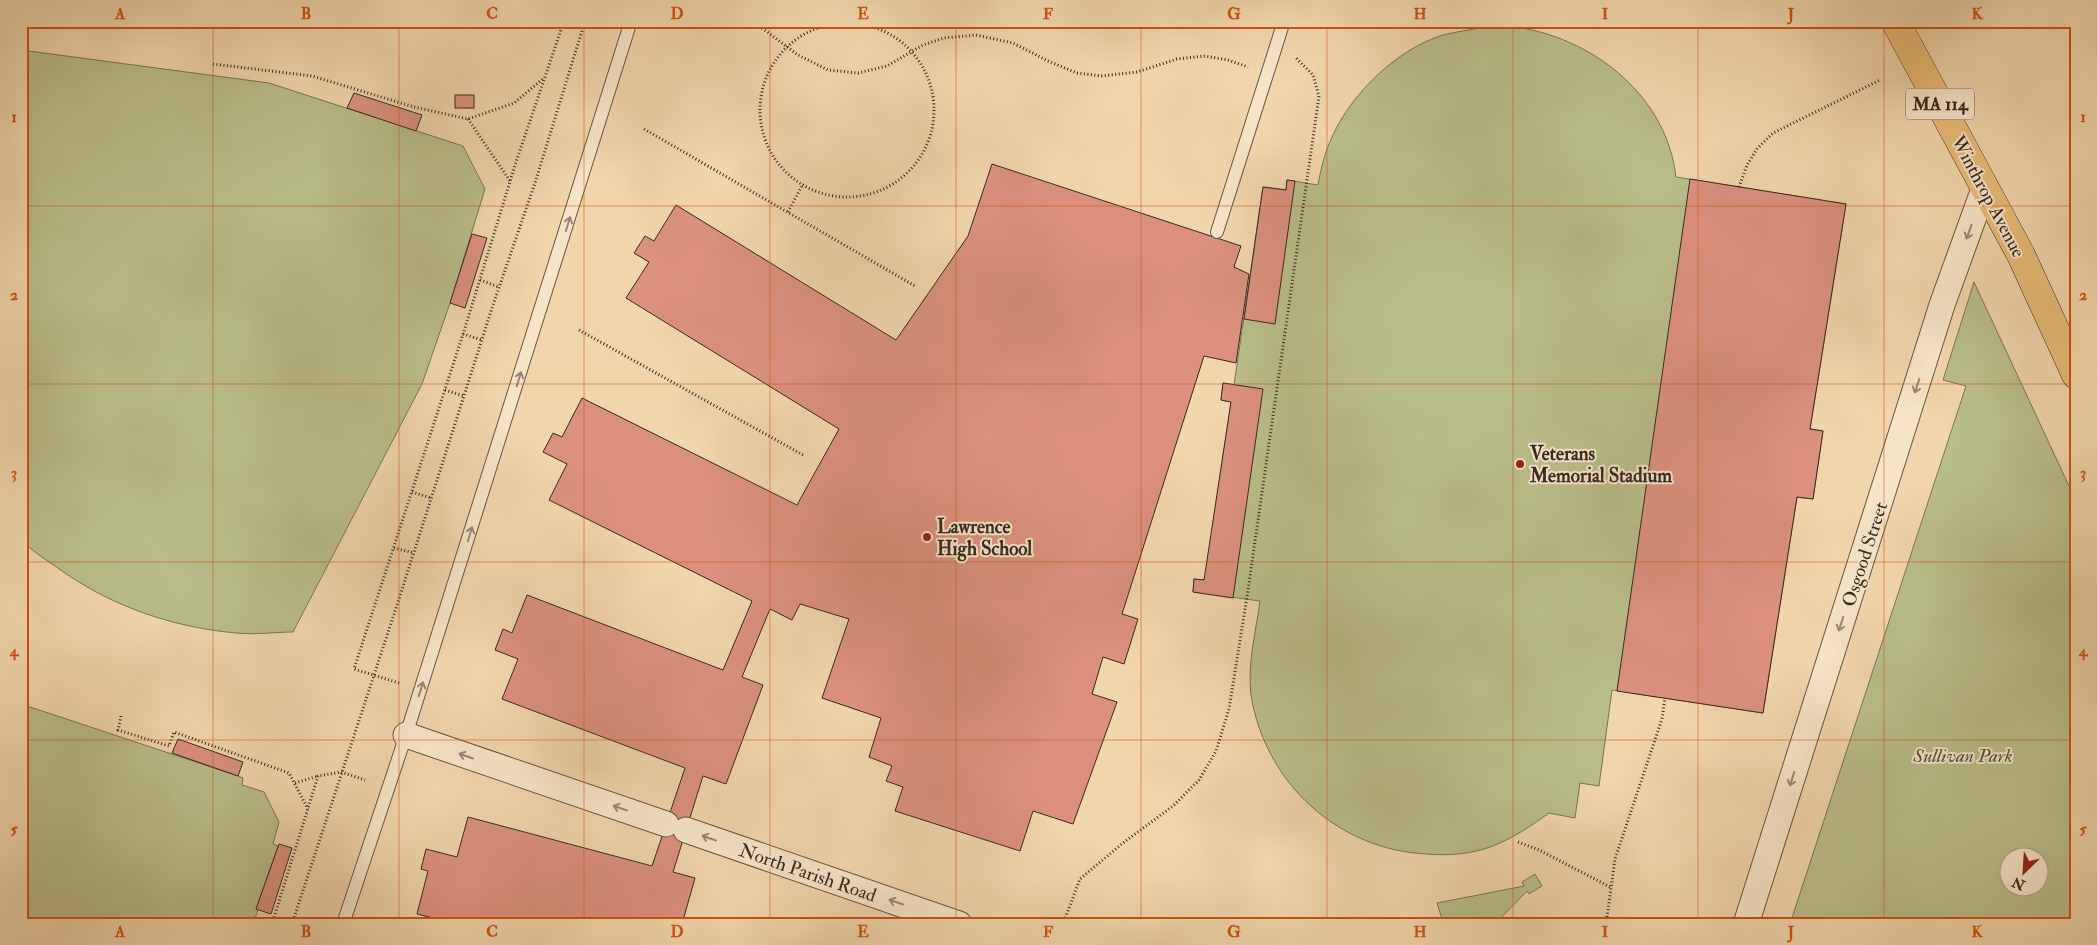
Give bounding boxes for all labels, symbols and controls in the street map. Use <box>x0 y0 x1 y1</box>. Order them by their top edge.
text: A <box>114 4 126 24</box>
text: B <box>301 4 311 24</box>
text: C <box>486 4 498 24</box>
text: D <box>670 4 684 24</box>
text: E <box>857 4 869 24</box>
text: F <box>1043 4 1053 24</box>
text: G <box>1227 4 1241 24</box>
text: H <box>1413 4 1427 24</box>
text: I <box>1602 4 1609 24</box>
text: J <box>1787 4 1795 25</box>
text: K <box>1971 4 1983 24</box>
road number: MA 114 <box>1906 88 1974 120</box>
text: 1 <box>11 107 17 127</box>
text: 1 <box>2080 107 2086 127</box>
street label: Winthrop Avenue <box>1944 130 2030 262</box>
one-way arrow <box>563 216 573 232</box>
one-way arrow <box>1964 224 1973 239</box>
text: 2 <box>10 285 18 305</box>
text: 2 <box>2079 285 2087 305</box>
one-way arrow <box>514 371 524 387</box>
one-way arrow <box>1911 378 1921 394</box>
place label: Veterans Memorial Stadium <box>1529 442 1672 488</box>
marker: Veterans Memorial Stadium <box>1514 458 1526 470</box>
text: 3 <box>11 463 17 483</box>
text: 3 <box>2080 463 2086 483</box>
street label: Osgood Street <box>1837 499 1893 610</box>
place label: Lawrence High School <box>937 515 1032 562</box>
one-way arrow <box>466 527 475 542</box>
marker: Lawrence High School <box>921 531 933 543</box>
one-way arrow <box>1836 616 1846 632</box>
text: 4 <box>9 641 20 661</box>
text: 4 <box>2078 641 2089 661</box>
one-way arrow <box>417 681 427 697</box>
park label: Sullivan Park <box>1912 744 2013 768</box>
one-way arrow <box>458 750 474 760</box>
one-way arrow <box>1787 771 1797 787</box>
one-way arrow <box>613 803 628 812</box>
text: 5 <box>10 819 18 839</box>
text: 5 <box>2079 819 2087 839</box>
one-way arrow <box>702 833 718 842</box>
street label: North Parish Road <box>736 838 880 908</box>
north arrow <box>2000 848 2050 898</box>
text: N <box>2009 873 2029 894</box>
one-way arrow <box>889 897 905 906</box>
text: A <box>114 922 126 942</box>
text: B <box>301 922 311 942</box>
text: C <box>486 922 498 942</box>
text: D <box>670 922 684 942</box>
text: E <box>857 922 869 942</box>
text: F <box>1043 922 1053 942</box>
text: G <box>1227 922 1241 942</box>
text: H <box>1413 922 1427 942</box>
text: I <box>1602 922 1609 942</box>
text: J <box>1787 922 1795 943</box>
text: K <box>1971 922 1983 942</box>

